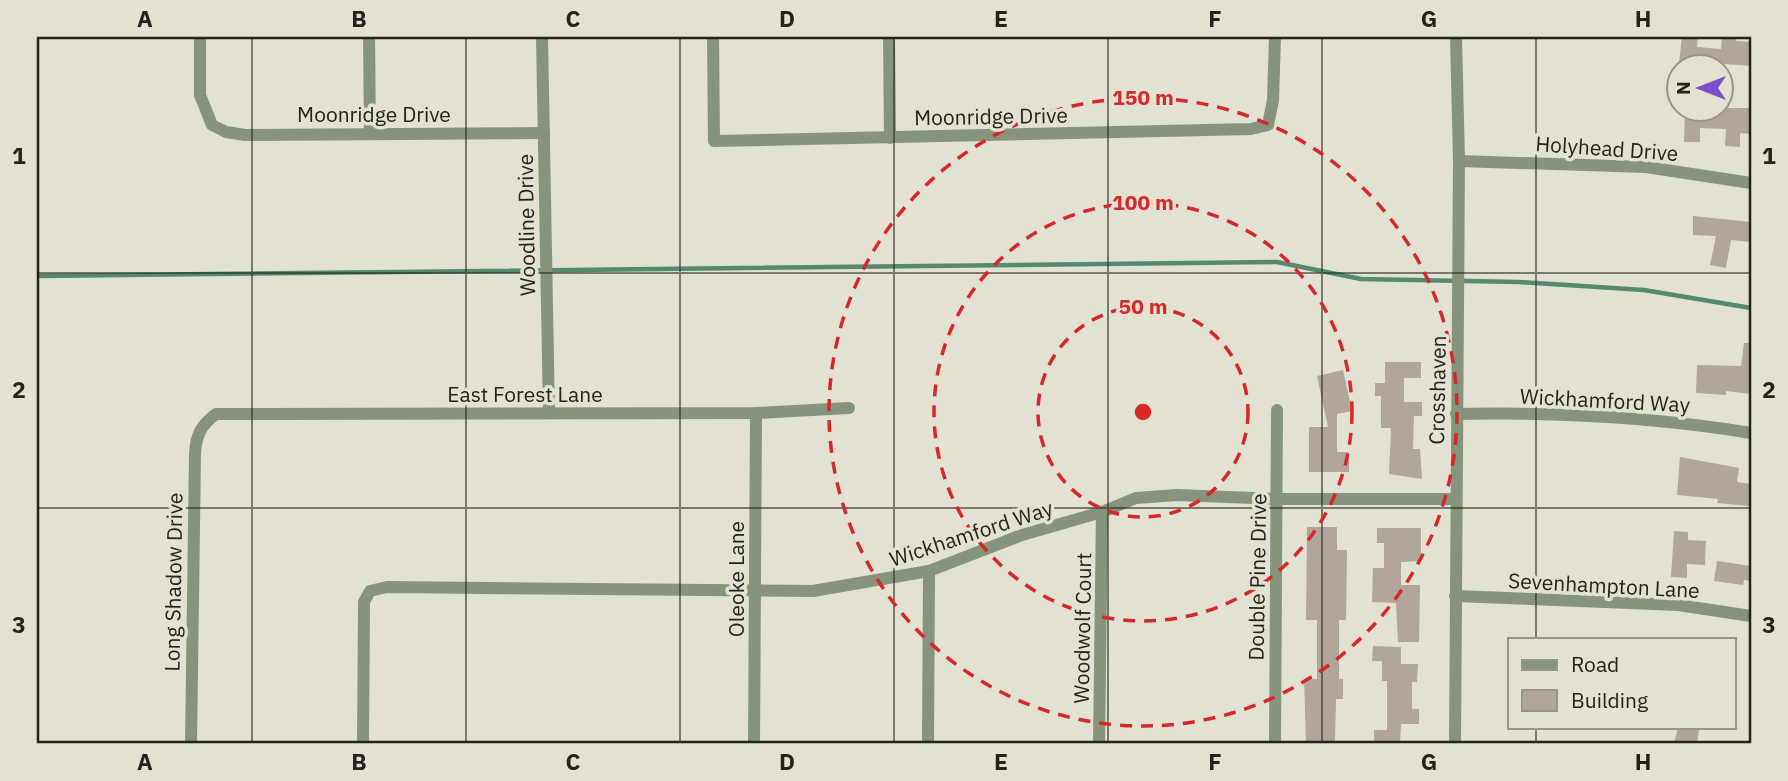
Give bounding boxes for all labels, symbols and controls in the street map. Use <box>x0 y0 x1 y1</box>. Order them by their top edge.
text: A <box>137 3 153 33</box>
text: B <box>351 3 367 33</box>
text: C <box>566 3 581 33</box>
text: D <box>779 3 795 33</box>
text: E <box>994 3 1008 33</box>
text: F <box>1208 3 1222 33</box>
text: G <box>1421 3 1437 33</box>
text: H <box>1635 3 1651 33</box>
north arrow <box>1666 52 1736 122</box>
text: N <box>1671 81 1695 95</box>
text: 150 m <box>1112 83 1174 111</box>
street label: Moonridge Drive <box>297 100 451 128</box>
street label: Moonridge Drive <box>914 101 1068 131</box>
street label: Holyhead Drive <box>1535 129 1679 167</box>
text: 1 <box>12 140 26 170</box>
text: 1 <box>1762 140 1776 170</box>
street label: Woodline Drive <box>511 154 541 296</box>
text: 100 m <box>1112 188 1174 216</box>
text: 50 m <box>1119 292 1167 320</box>
street label: Crosshaven <box>1422 335 1452 445</box>
text: 2 <box>12 374 26 404</box>
text: 2 <box>1762 374 1776 404</box>
street label: East Forest Lane <box>447 380 603 408</box>
street label: Wickhamford Way <box>1519 382 1691 418</box>
centre of rings <box>1131 400 1155 424</box>
street label: Long Shadow Drive <box>157 492 189 672</box>
street label: Wickhamford Way <box>886 493 1057 573</box>
street label: Double Pine Drive <box>1242 493 1272 661</box>
street label: Oleoke Lane <box>722 521 750 637</box>
street label: Woodwolf Court <box>1067 552 1097 704</box>
street label: Sevenhampton Lane <box>1507 566 1701 604</box>
text: 3 <box>12 609 26 639</box>
text: 3 <box>1762 609 1776 639</box>
legend <box>1508 638 1736 728</box>
text: Road <box>1571 650 1619 678</box>
text: Building <box>1571 686 1648 714</box>
text: A <box>137 746 153 776</box>
text: B <box>351 746 367 776</box>
text: C <box>566 746 581 776</box>
text: D <box>779 746 795 776</box>
text: E <box>994 746 1008 776</box>
text: F <box>1208 746 1222 776</box>
text: G <box>1421 746 1437 776</box>
text: H <box>1635 746 1651 776</box>

